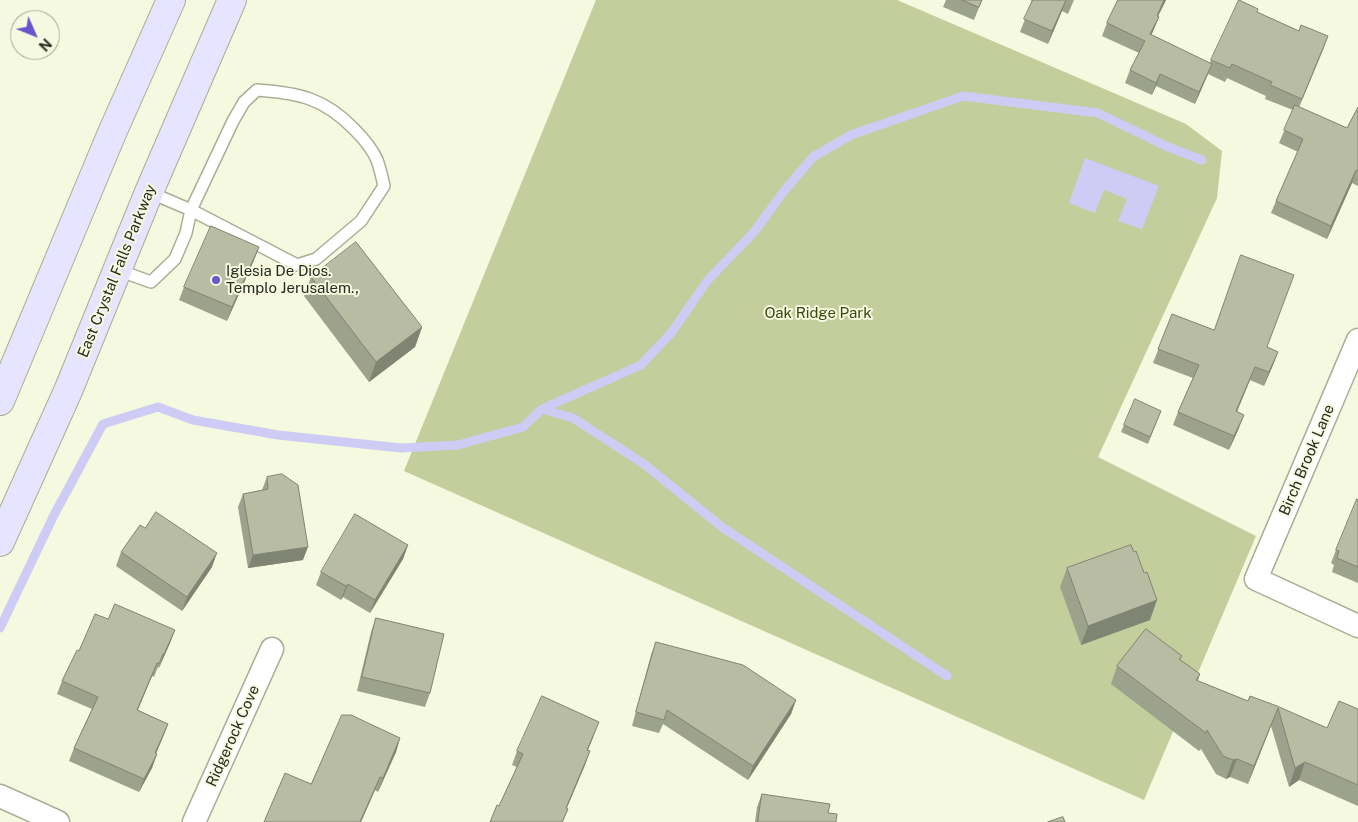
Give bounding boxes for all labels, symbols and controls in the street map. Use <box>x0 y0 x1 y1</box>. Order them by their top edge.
north arrow <box>10 10 60 60</box>
text: N <box>36 35 55 54</box>
street label: East Crystal Falls Parkway <box>74 182 160 360</box>
place label: Iglesia De Dios. Templo Jerusalem., <box>226 262 359 297</box>
marker: Iglesia De Dios. Templo Jerusalem., <box>210 274 222 286</box>
park label: Oak Ridge Park <box>764 304 872 322</box>
street label: Birch Brook Lane <box>1276 402 1338 518</box>
street label: Ridgerock Cove <box>203 682 263 790</box>

